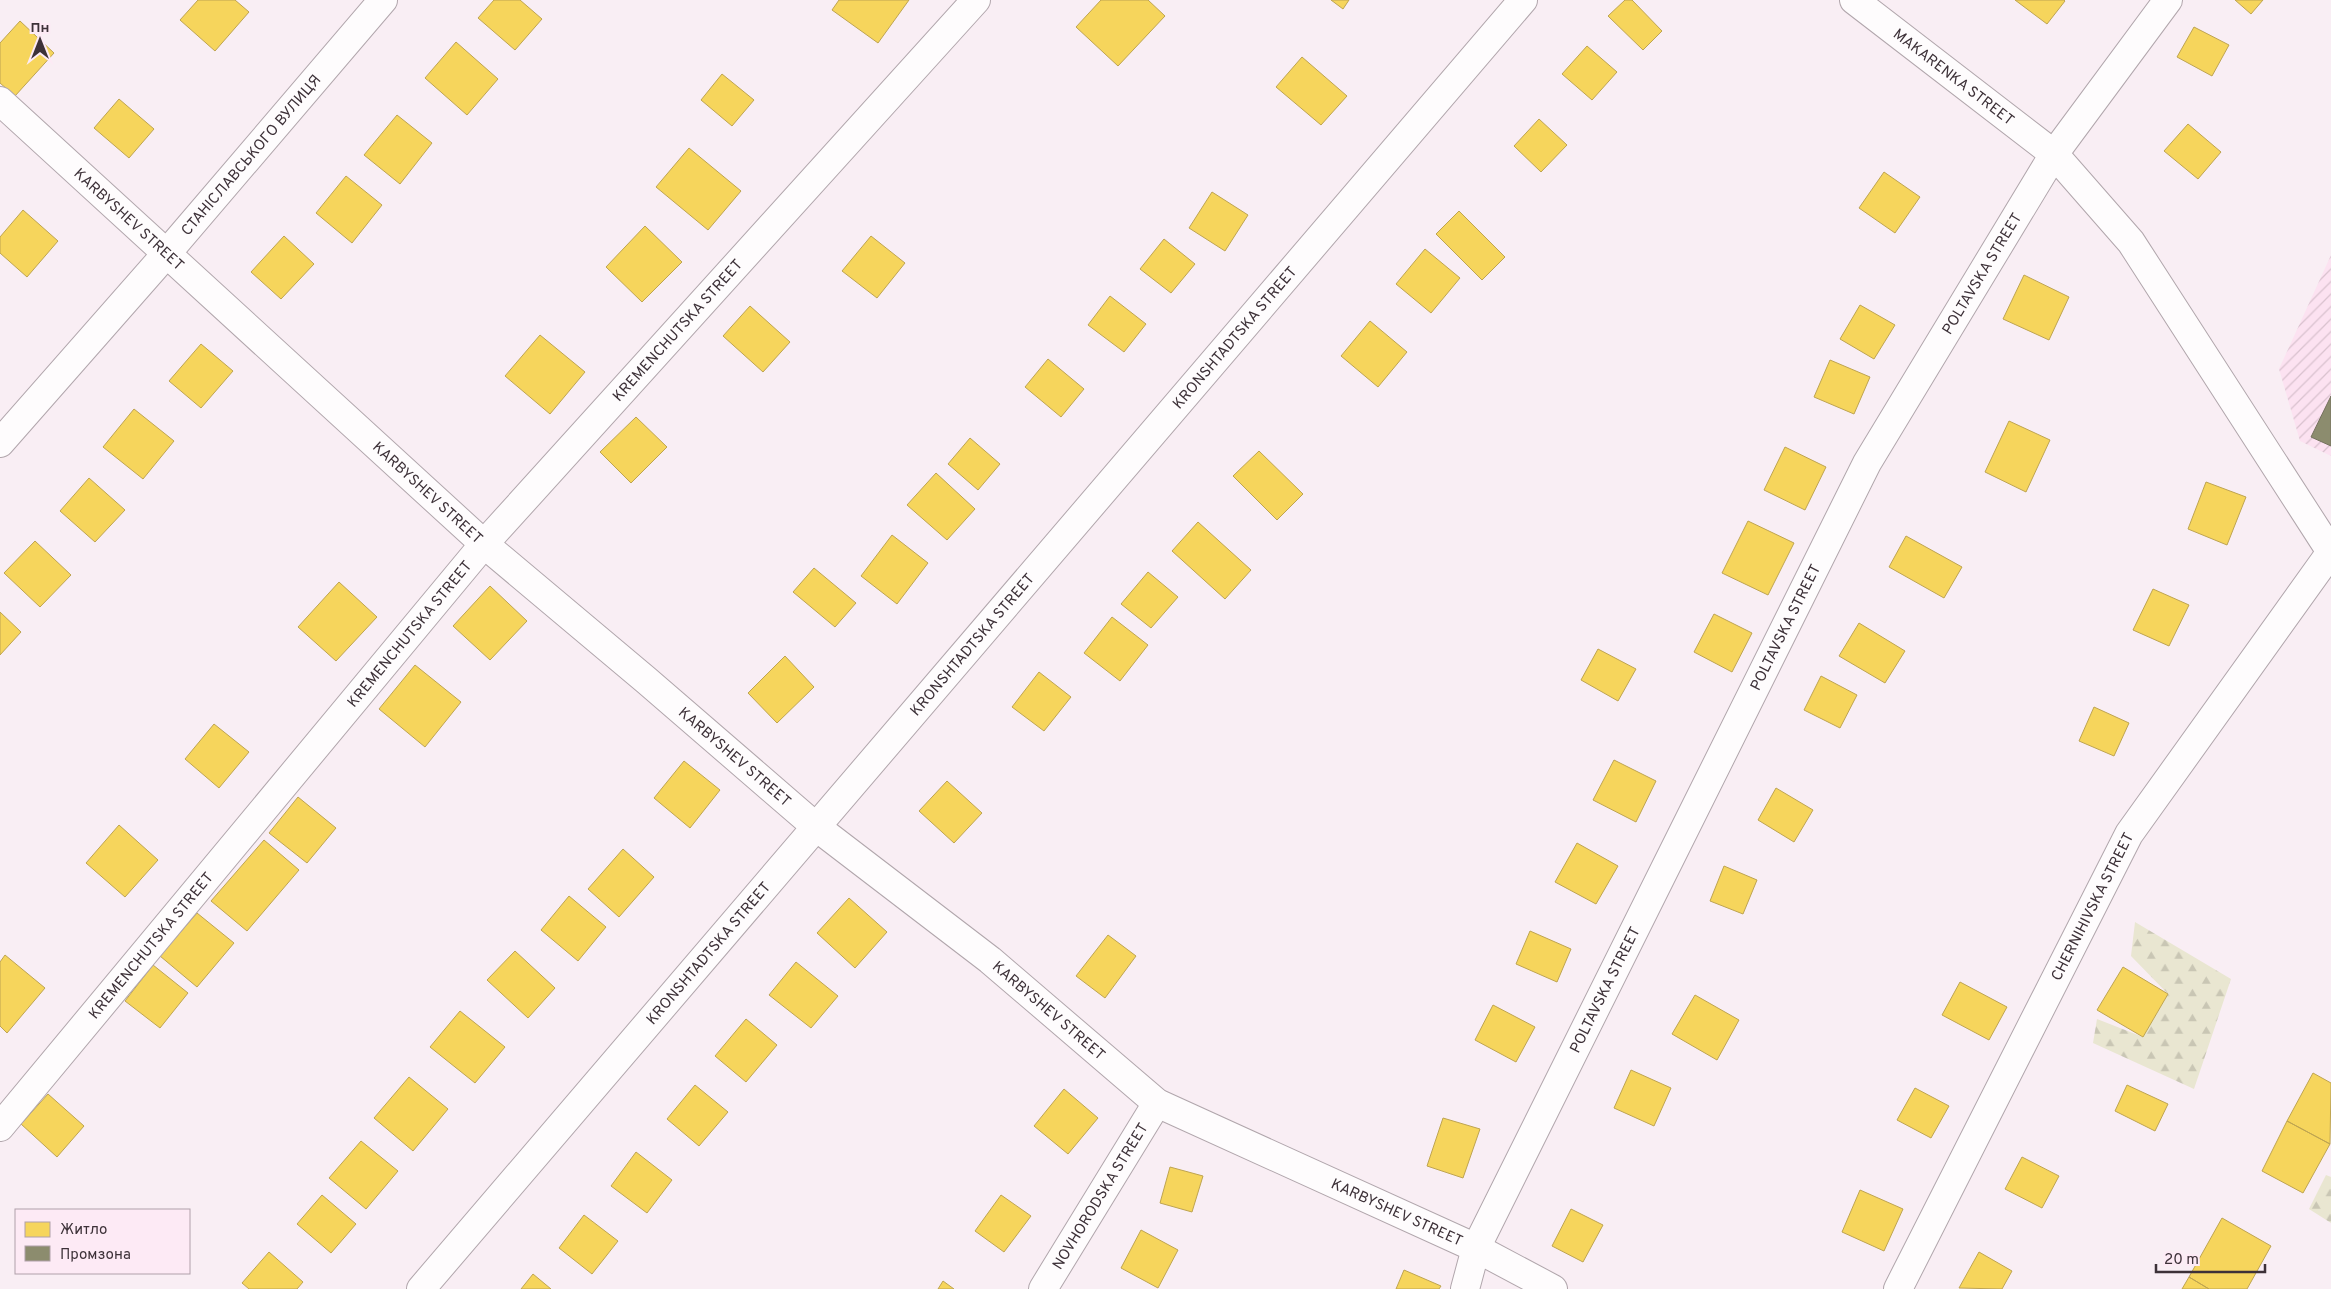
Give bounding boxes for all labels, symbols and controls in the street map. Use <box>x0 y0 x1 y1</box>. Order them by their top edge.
north arrow <box>15 15 65 65</box>
text: Пн <box>31 20 49 37</box>
street label: MAKARENKA STREET <box>1889 25 2017 131</box>
street label: СТАНІСЛАВСЬКОГО ВУЛИЦЯ <box>178 71 326 240</box>
street label: KARBYSHEV STREET <box>69 165 187 275</box>
street label: POLTAVSKA STREET <box>1939 210 2027 339</box>
street label: KREMENCHUTSKA STREET <box>609 256 748 406</box>
street label: KRONSHTADTSKA STREET <box>1169 263 1302 414</box>
street label: KARBYSHEV STREET <box>368 438 486 549</box>
street label: KREMENCHUTSKA STREET <box>344 557 477 712</box>
street label: POLTAVSKA STREET <box>1747 562 1826 694</box>
street label: KRONSHTADTSKA STREET <box>907 570 1040 721</box>
street label: KARBYSHEV STREET <box>674 704 794 812</box>
street label: CHERNIHIVSKA STREET <box>2048 830 2139 984</box>
street label: KREMENCHUTSKA STREET <box>85 869 218 1024</box>
street label: KRONSHTADTSKA STREET <box>643 879 776 1029</box>
street label: POLTAVSKA STREET <box>1567 924 1645 1057</box>
street label: KARBYSHEV STREET <box>988 958 1108 1065</box>
street label: NOVHORODSKA STREET <box>1049 1120 1153 1274</box>
street label: KARBYSHEV STREET <box>1328 1175 1465 1252</box>
legend <box>15 1209 190 1274</box>
text: Житло <box>60 1221 107 1240</box>
scale bar <box>2156 1242 2265 1274</box>
text: Промзона <box>60 1246 131 1265</box>
text: 20 m <box>2164 1251 2199 1270</box>

